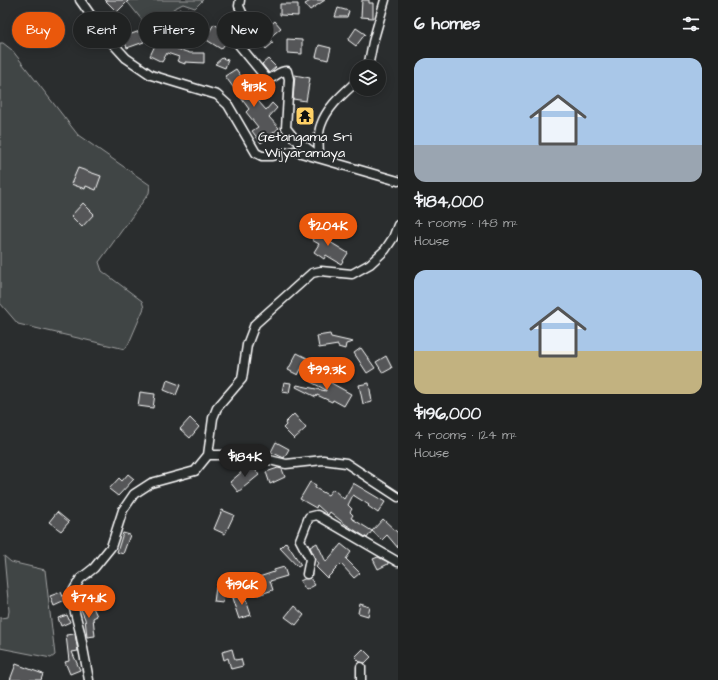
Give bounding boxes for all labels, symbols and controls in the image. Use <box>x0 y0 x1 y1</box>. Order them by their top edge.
chip: Buy <box>12 12 65 48</box>
chip: Rent <box>73 12 131 48</box>
chip: Filters <box>139 12 209 48</box>
chip: New <box>217 12 273 48</box>
text: 6 homes <box>414 12 480 36</box>
icon: filters <box>680 13 702 35</box>
map controls <box>350 60 386 96</box>
button: layers <box>350 60 386 96</box>
pin: $113K <box>226 74 282 108</box>
text: $113K <box>241 78 267 96</box>
icon: home <box>522 84 594 156</box>
temple icon: Getangama Sri Wijyaramaya <box>294 105 316 127</box>
place label: Getangama Sri Wijyaramaya <box>258 127 352 163</box>
text: $184,000 <box>414 190 483 214</box>
pin: $204K <box>300 213 356 247</box>
text: 4 rooms · 148 m² <box>414 214 518 232</box>
text: $204K <box>308 217 348 235</box>
text: House <box>414 232 449 250</box>
icon: home <box>522 296 594 368</box>
pin: $99.3K <box>294 357 360 391</box>
text: $99.3K <box>308 361 346 379</box>
text: $196,000 <box>414 402 481 426</box>
text: 4 rooms · 124 m² <box>414 426 517 444</box>
pin: $184K <box>217 444 273 478</box>
text: House <box>414 444 449 462</box>
text: $184K <box>228 448 262 466</box>
pin: $196K <box>214 572 270 606</box>
text: $196K <box>226 576 258 594</box>
pin: $74.1K <box>56 585 122 619</box>
text: $74.1K <box>71 589 107 607</box>

